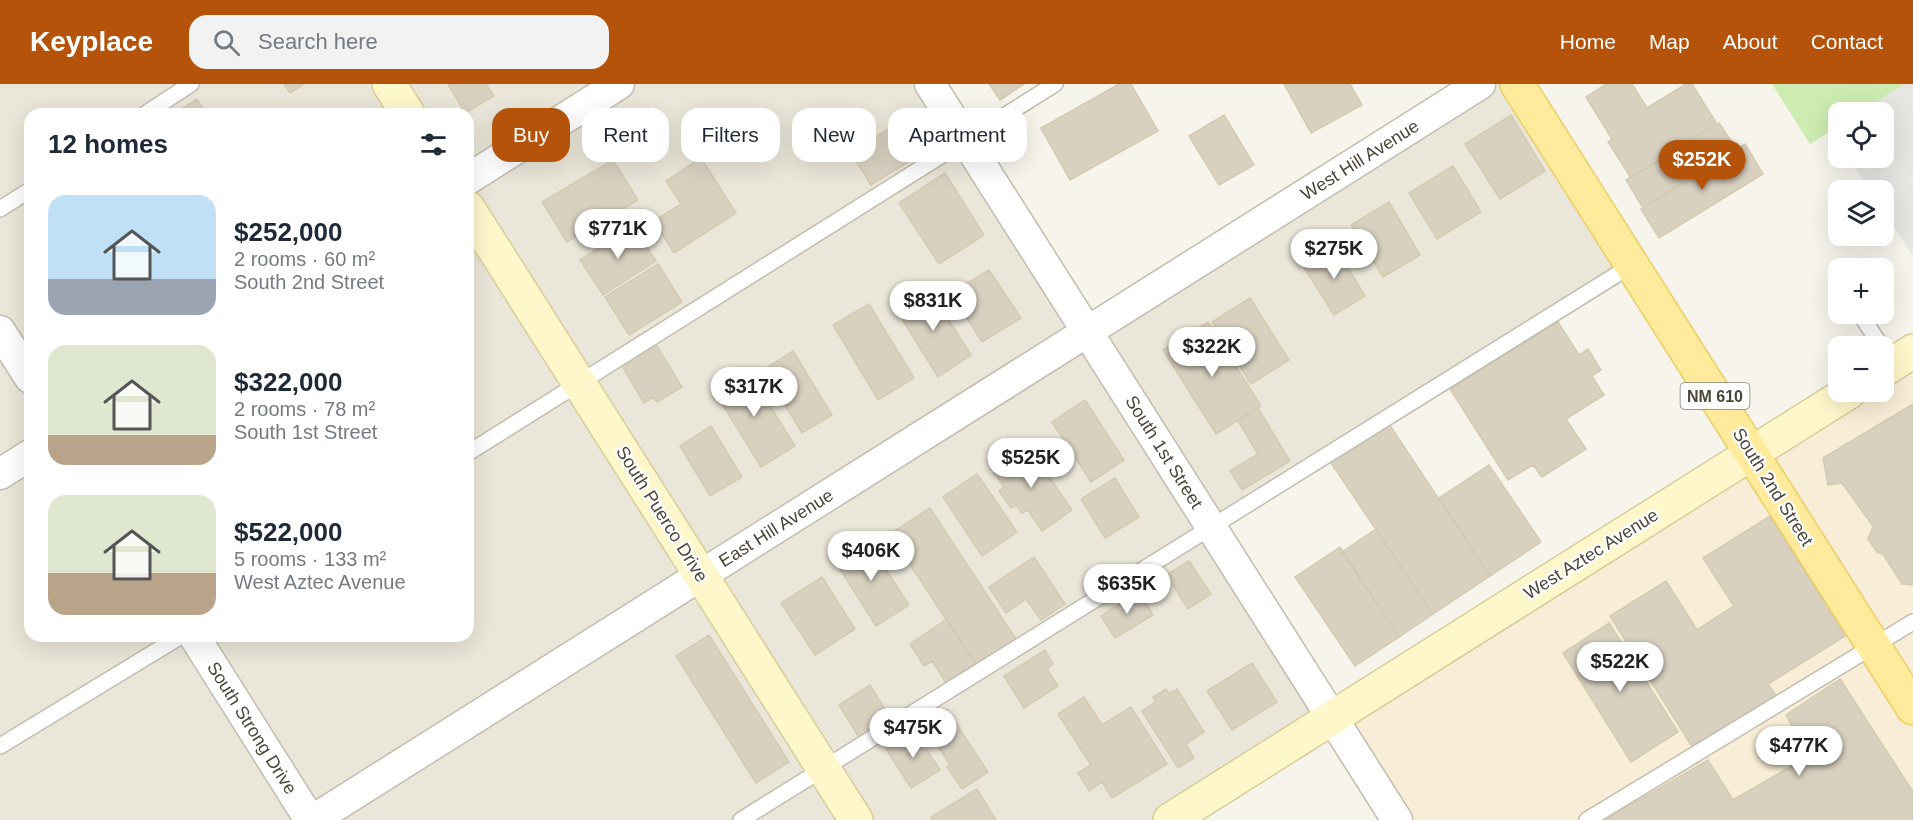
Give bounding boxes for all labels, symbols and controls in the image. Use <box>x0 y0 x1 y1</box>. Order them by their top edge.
search box <box>189 15 609 69</box>
text: Keyplace <box>30 26 153 57</box>
icon: search <box>210 26 243 59</box>
text: Search here <box>258 29 378 54</box>
text: Home <box>1560 30 1616 53</box>
text: Map <box>1649 30 1690 53</box>
text: About <box>1723 30 1778 53</box>
text: Contact <box>1811 30 1883 53</box>
map controls <box>1828 102 1894 402</box>
button: locate <box>1828 102 1894 168</box>
chip: Buy <box>492 108 570 162</box>
chip: Rent <box>582 108 669 162</box>
chip: Filters <box>681 108 780 162</box>
chip: New <box>792 108 876 162</box>
chip: Apartment <box>888 108 1027 162</box>
street label: West Hill Avenue <box>1297 116 1423 204</box>
icon: filters <box>417 128 450 161</box>
text: 12 homes <box>48 129 168 159</box>
pin: $252K <box>1660 140 1744 191</box>
text: $252K <box>1673 148 1731 170</box>
button: layers <box>1828 180 1894 246</box>
pin: $771K <box>576 209 660 260</box>
text: $252,000 <box>234 217 342 247</box>
text: $771K <box>589 217 647 239</box>
icon: home <box>96 219 168 291</box>
pin: $275K <box>1292 229 1376 280</box>
text: $275K <box>1305 237 1363 259</box>
text: 2 rooms · 60 m² <box>234 248 375 270</box>
button: + <box>1828 258 1894 324</box>
text: South 2nd Street <box>234 271 384 293</box>
pin: $831K <box>891 281 975 332</box>
text: $831K <box>904 289 962 311</box>
pin: $322K <box>1170 327 1254 378</box>
text: $322K <box>1183 335 1241 357</box>
button: − <box>1828 336 1894 402</box>
text: $322,000 <box>234 367 342 397</box>
pin: $317K <box>712 367 796 418</box>
icon: home <box>96 369 168 441</box>
text: $317K <box>725 375 783 397</box>
road number: NM 610 <box>1680 383 1750 409</box>
street label: South 1st Street <box>1121 392 1207 512</box>
text: 2 rooms · 78 m² <box>234 398 375 420</box>
text: South 1st Street <box>234 421 377 443</box>
street label: South 2nd Street <box>1729 424 1817 550</box>
pin: $525K <box>989 438 1073 489</box>
street label: South Puerco Drive <box>612 443 712 585</box>
text: $525K <box>1002 446 1060 468</box>
street label: East Hill Avenue <box>715 485 837 571</box>
street label: West Aztec Avenue <box>1520 505 1662 603</box>
text: $522,000 <box>234 517 342 547</box>
icon: home <box>96 519 168 591</box>
pin: $406K <box>829 531 913 582</box>
text: $406K <box>842 539 900 561</box>
text: 5 rooms · 133 m² <box>234 548 386 570</box>
pin: $635K <box>1085 564 1169 615</box>
text: West Aztec Avenue <box>234 571 406 593</box>
text: $635K <box>1098 572 1156 594</box>
pin: $522K <box>1578 642 1662 693</box>
text: $522K <box>1591 650 1649 672</box>
street label: South Strong Drive <box>203 658 301 798</box>
pin: $475K <box>871 708 955 759</box>
text: $475K <box>884 716 942 738</box>
pin: $477K <box>1757 726 1841 777</box>
text: $477K <box>1770 734 1828 756</box>

